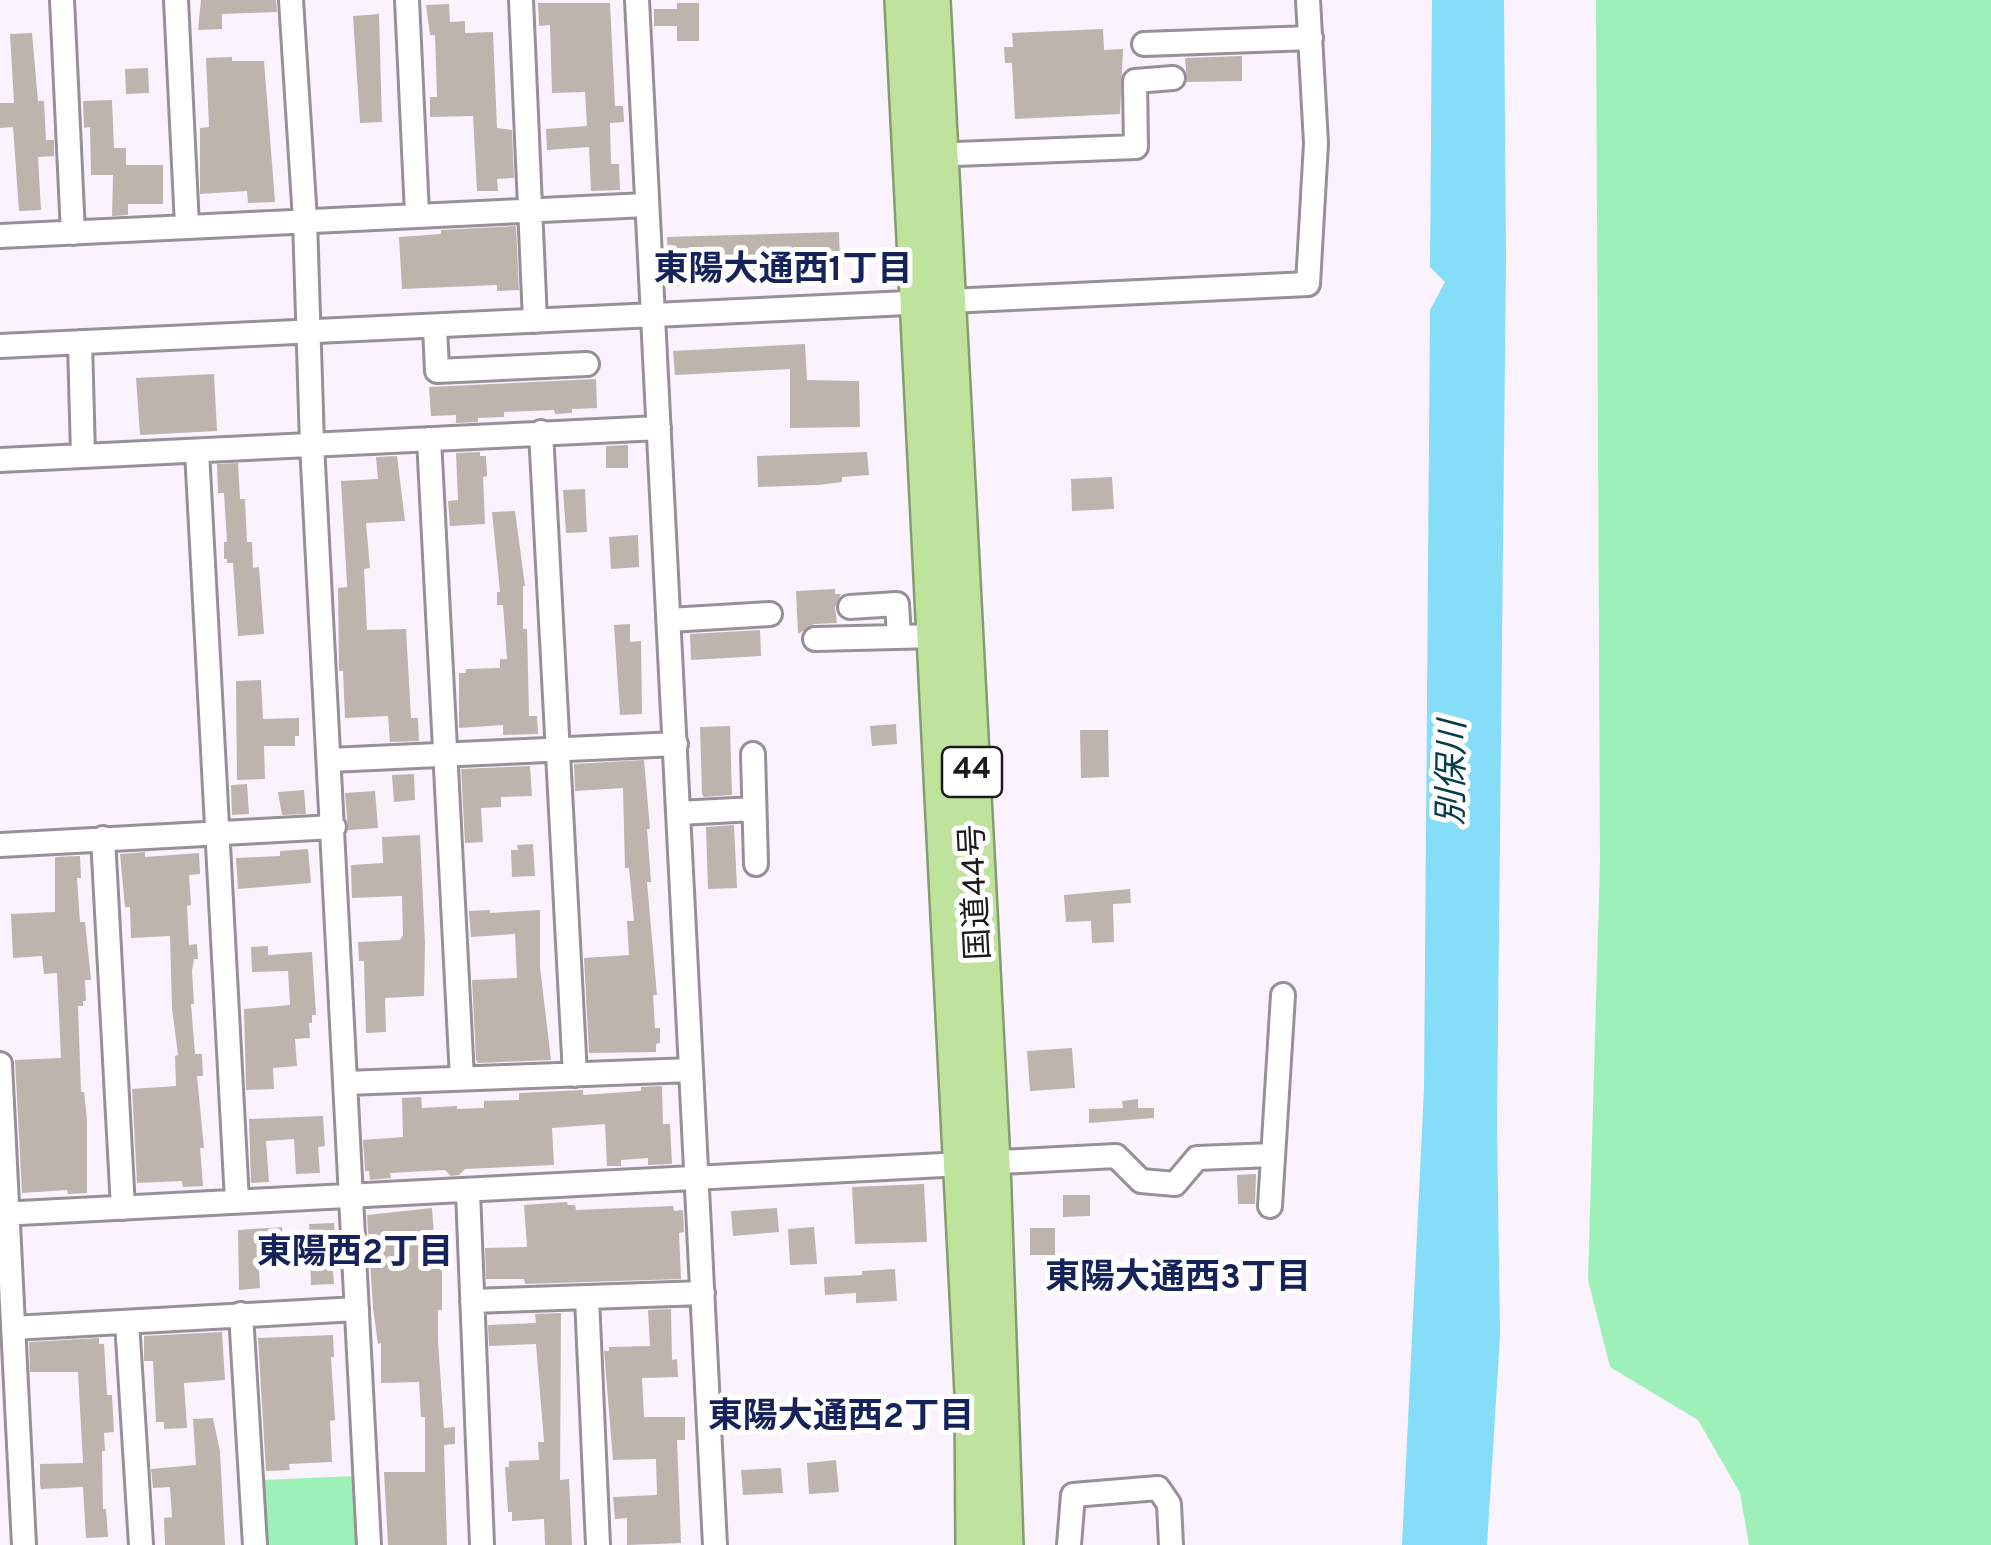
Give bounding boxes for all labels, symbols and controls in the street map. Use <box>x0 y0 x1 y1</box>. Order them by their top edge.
district label: 東陽大通西1丁目 <box>654 252 912 294</box>
water label: 別保川 <box>1434 720 1478 826</box>
road number: 44 <box>942 747 1002 797</box>
street label: 国道44号 <box>956 823 1002 961</box>
district label: 東陽西2丁目 <box>257 1235 453 1277</box>
district label: 東陽大通西3丁目 <box>1045 1260 1311 1302</box>
district label: 東陽大通西2丁目 <box>708 1399 974 1441</box>

